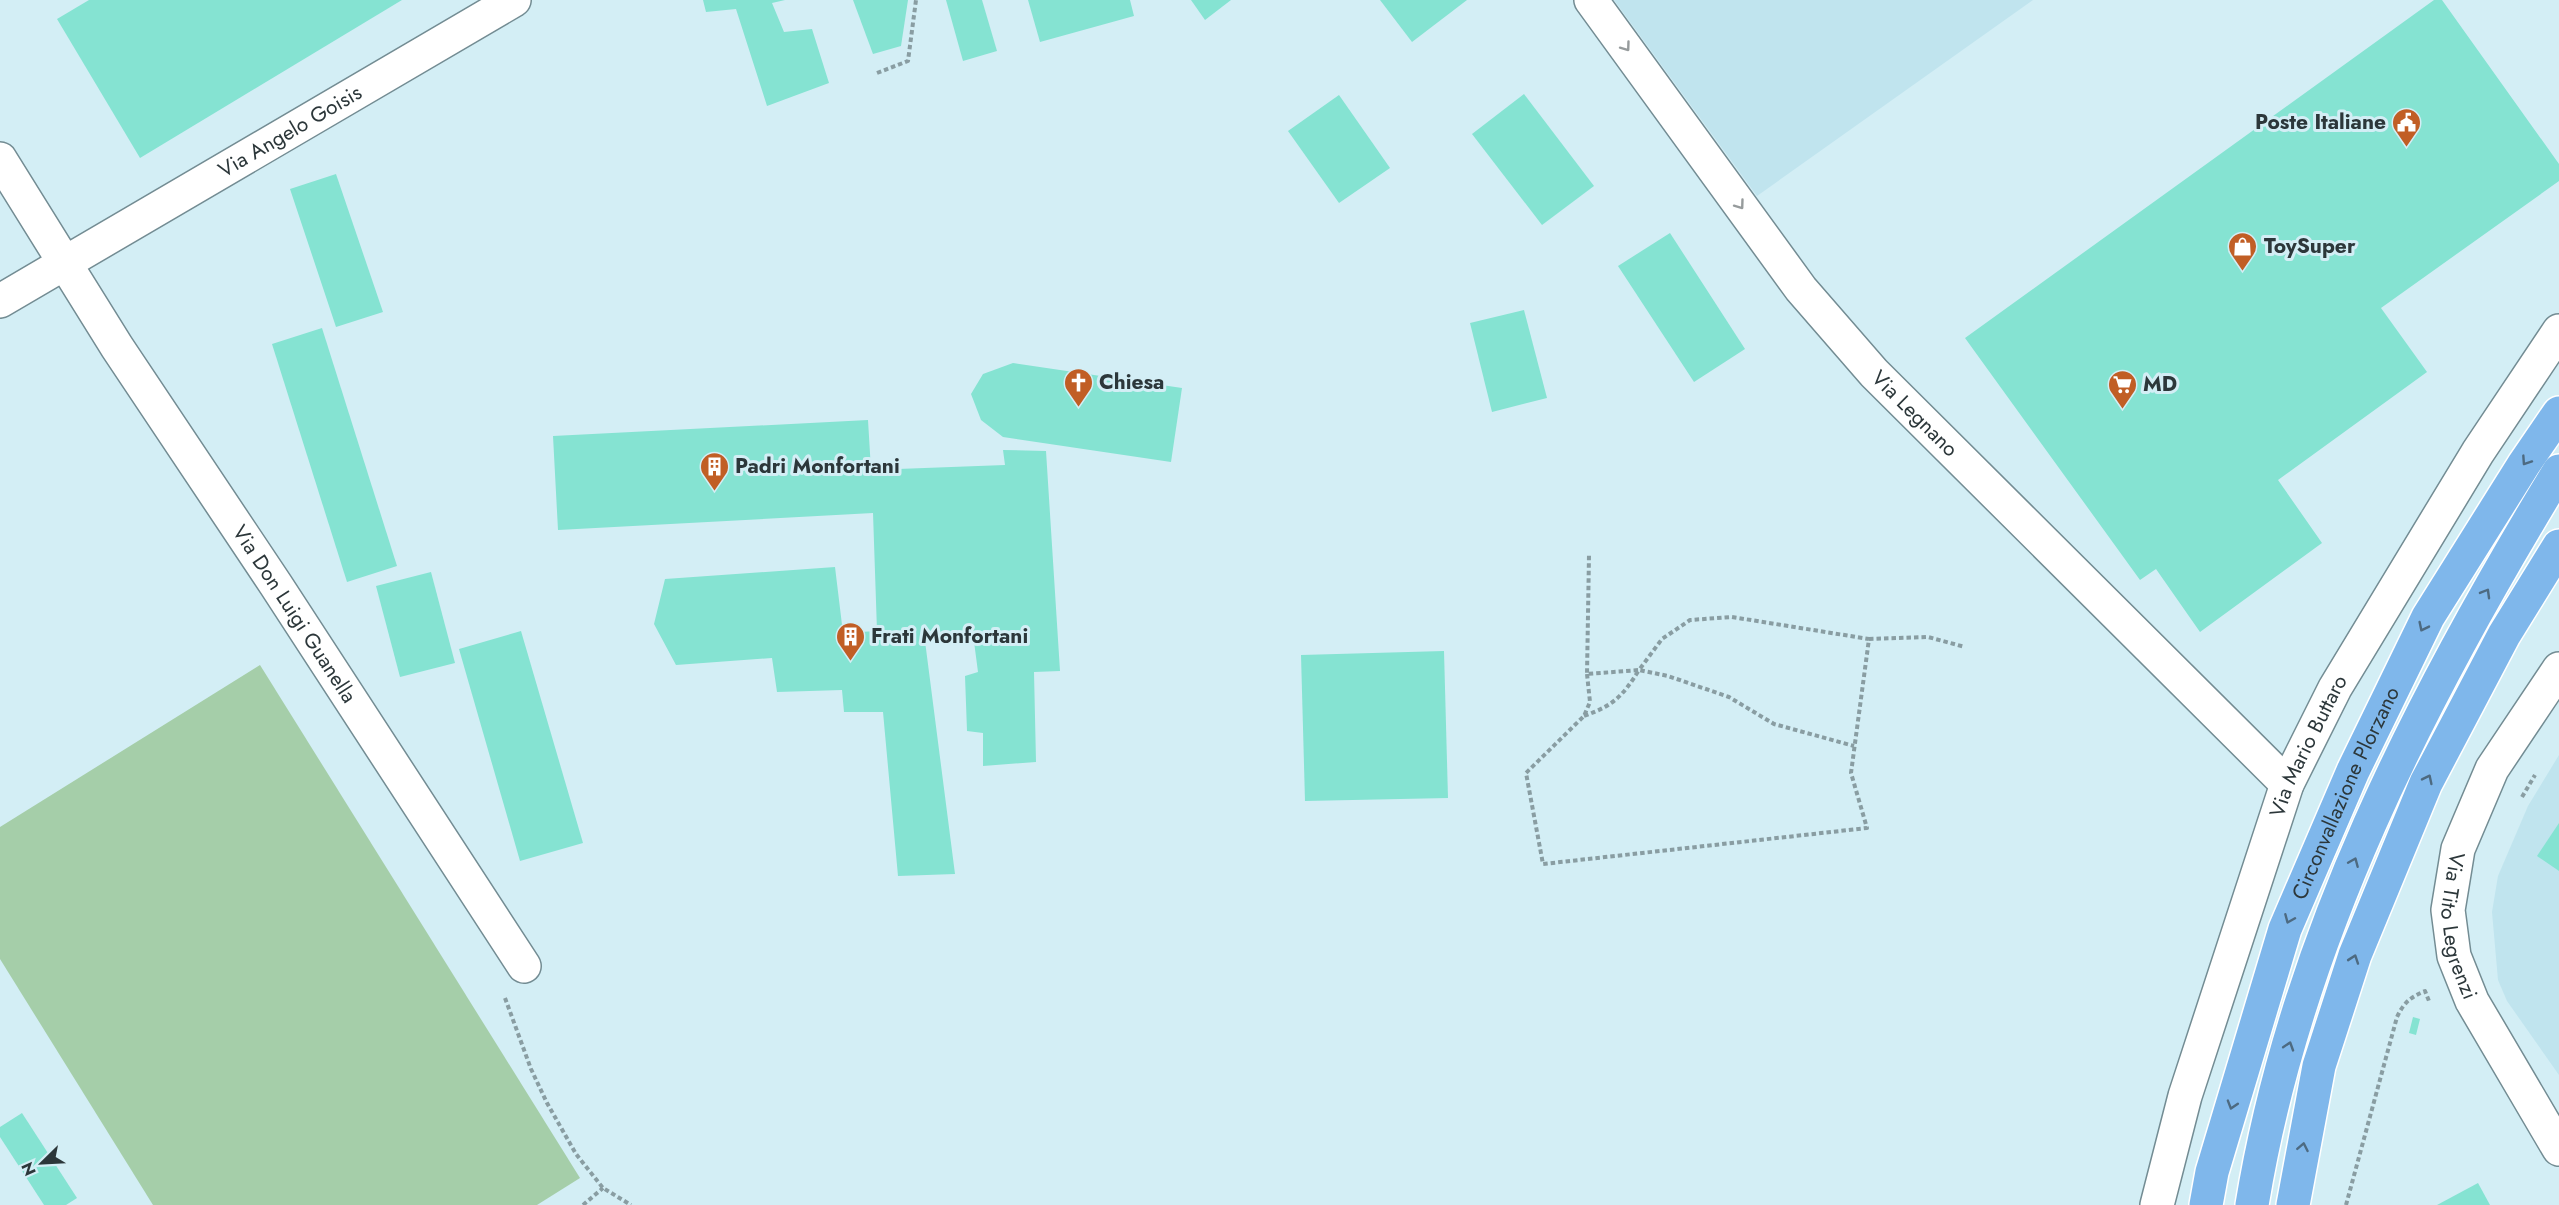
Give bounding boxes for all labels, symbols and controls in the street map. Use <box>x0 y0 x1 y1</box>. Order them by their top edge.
one-way arrow <box>1619 41 1630 52</box>
street label: Via Angelo Goisis <box>213 77 367 185</box>
public building icon: Poste Italiane <box>2391 106 2423 148</box>
place label: Poste Italiane <box>2255 107 2386 137</box>
one-way arrow <box>1733 198 1744 209</box>
shop icon: ToySuper <box>2227 230 2259 272</box>
place label: ToySuper <box>2264 231 2356 261</box>
street label: Via Legnano <box>1865 364 1965 464</box>
church icon: Chiesa <box>1062 366 1094 408</box>
place label: Chiesa <box>1099 367 1164 397</box>
supermarket icon: MD <box>2106 368 2138 410</box>
place label: MD <box>2143 369 2177 399</box>
building icon: Padri Monfortani <box>698 450 730 492</box>
place label: Padri Monfortani <box>735 451 900 481</box>
one-way arrow <box>2522 454 2533 465</box>
street label: Via Don Luigi Guanella <box>225 519 364 709</box>
one-way arrow <box>2478 589 2490 599</box>
building icon: Frati Monfortani <box>834 620 866 662</box>
one-way arrow <box>2418 620 2430 631</box>
place label: Frati Monfortani <box>871 621 1028 651</box>
street label: Via Mario Buttaro <box>2262 669 2355 821</box>
street label: Circonvallazione Plorzano <box>2284 681 2407 904</box>
one-way arrow <box>2421 775 2433 786</box>
street label: Via Tito Legrenzi <box>2433 850 2485 1004</box>
one-way arrow <box>2347 857 2359 868</box>
one-way arrow <box>2285 912 2297 923</box>
one-way arrow <box>2346 955 2359 965</box>
one-way arrow <box>2282 1041 2294 1052</box>
one-way arrow <box>2227 1099 2239 1110</box>
north arrow <box>12 1133 72 1193</box>
one-way arrow <box>2296 1143 2309 1153</box>
text: N <box>16 1158 42 1179</box>

